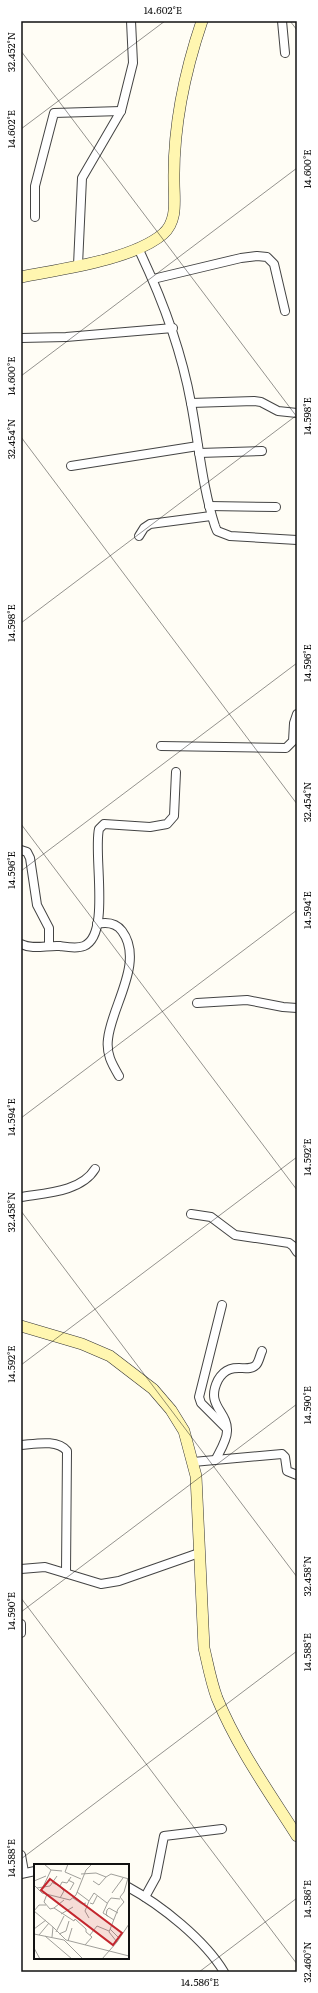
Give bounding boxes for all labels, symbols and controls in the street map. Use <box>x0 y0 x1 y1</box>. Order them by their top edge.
text: 14.602°E <box>144 2 182 17</box>
text: 32.452°N <box>3 32 18 72</box>
text: 14.602°E <box>3 110 18 148</box>
text: 14.600°E <box>299 149 314 189</box>
text: 14.600°E <box>3 356 18 396</box>
text: 14.598°E <box>299 397 314 435</box>
text: 32.454°N <box>3 419 18 459</box>
text: 14.598°E <box>3 604 18 642</box>
text: 14.596°E <box>299 644 314 682</box>
text: 32.454°N <box>299 782 314 822</box>
text: 14.596°E <box>3 851 18 889</box>
text: 14.594°E <box>299 891 314 929</box>
text: 14.594°E <box>3 1098 18 1136</box>
text: 14.592°E <box>299 1138 314 1176</box>
text: 32.458°N <box>3 1192 18 1232</box>
text: 14.592°E <box>3 1345 18 1383</box>
text: 14.590°E <box>299 1386 314 1424</box>
text: 32.458°N <box>299 1556 314 1596</box>
text: 14.590°E <box>3 1592 18 1630</box>
text: 14.588°E <box>299 1633 314 1671</box>
text: 14.588°E <box>3 1839 18 1877</box>
inset map <box>34 1864 129 1959</box>
text: 14.586°E <box>299 1880 314 1918</box>
text: 32.460°N <box>299 1941 314 1983</box>
text: 14.586°E <box>181 1974 219 1989</box>

